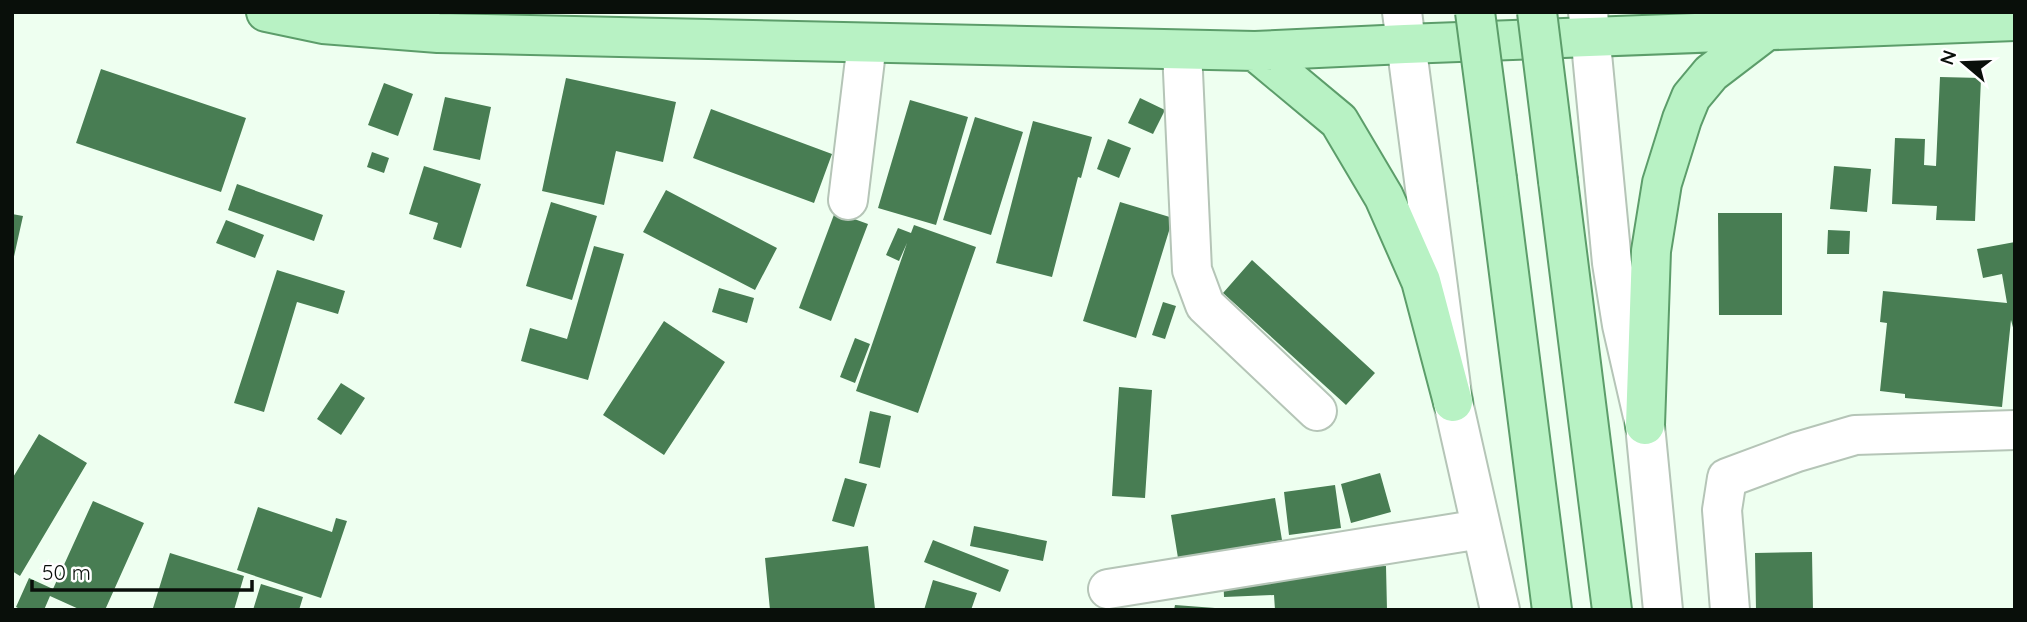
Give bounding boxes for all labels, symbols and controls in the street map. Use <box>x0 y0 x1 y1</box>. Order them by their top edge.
north arrow <box>1929 28 1999 98</box>
text: N <box>1934 47 1962 68</box>
scale bar <box>32 548 252 592</box>
text: 50 m <box>42 559 91 585</box>

